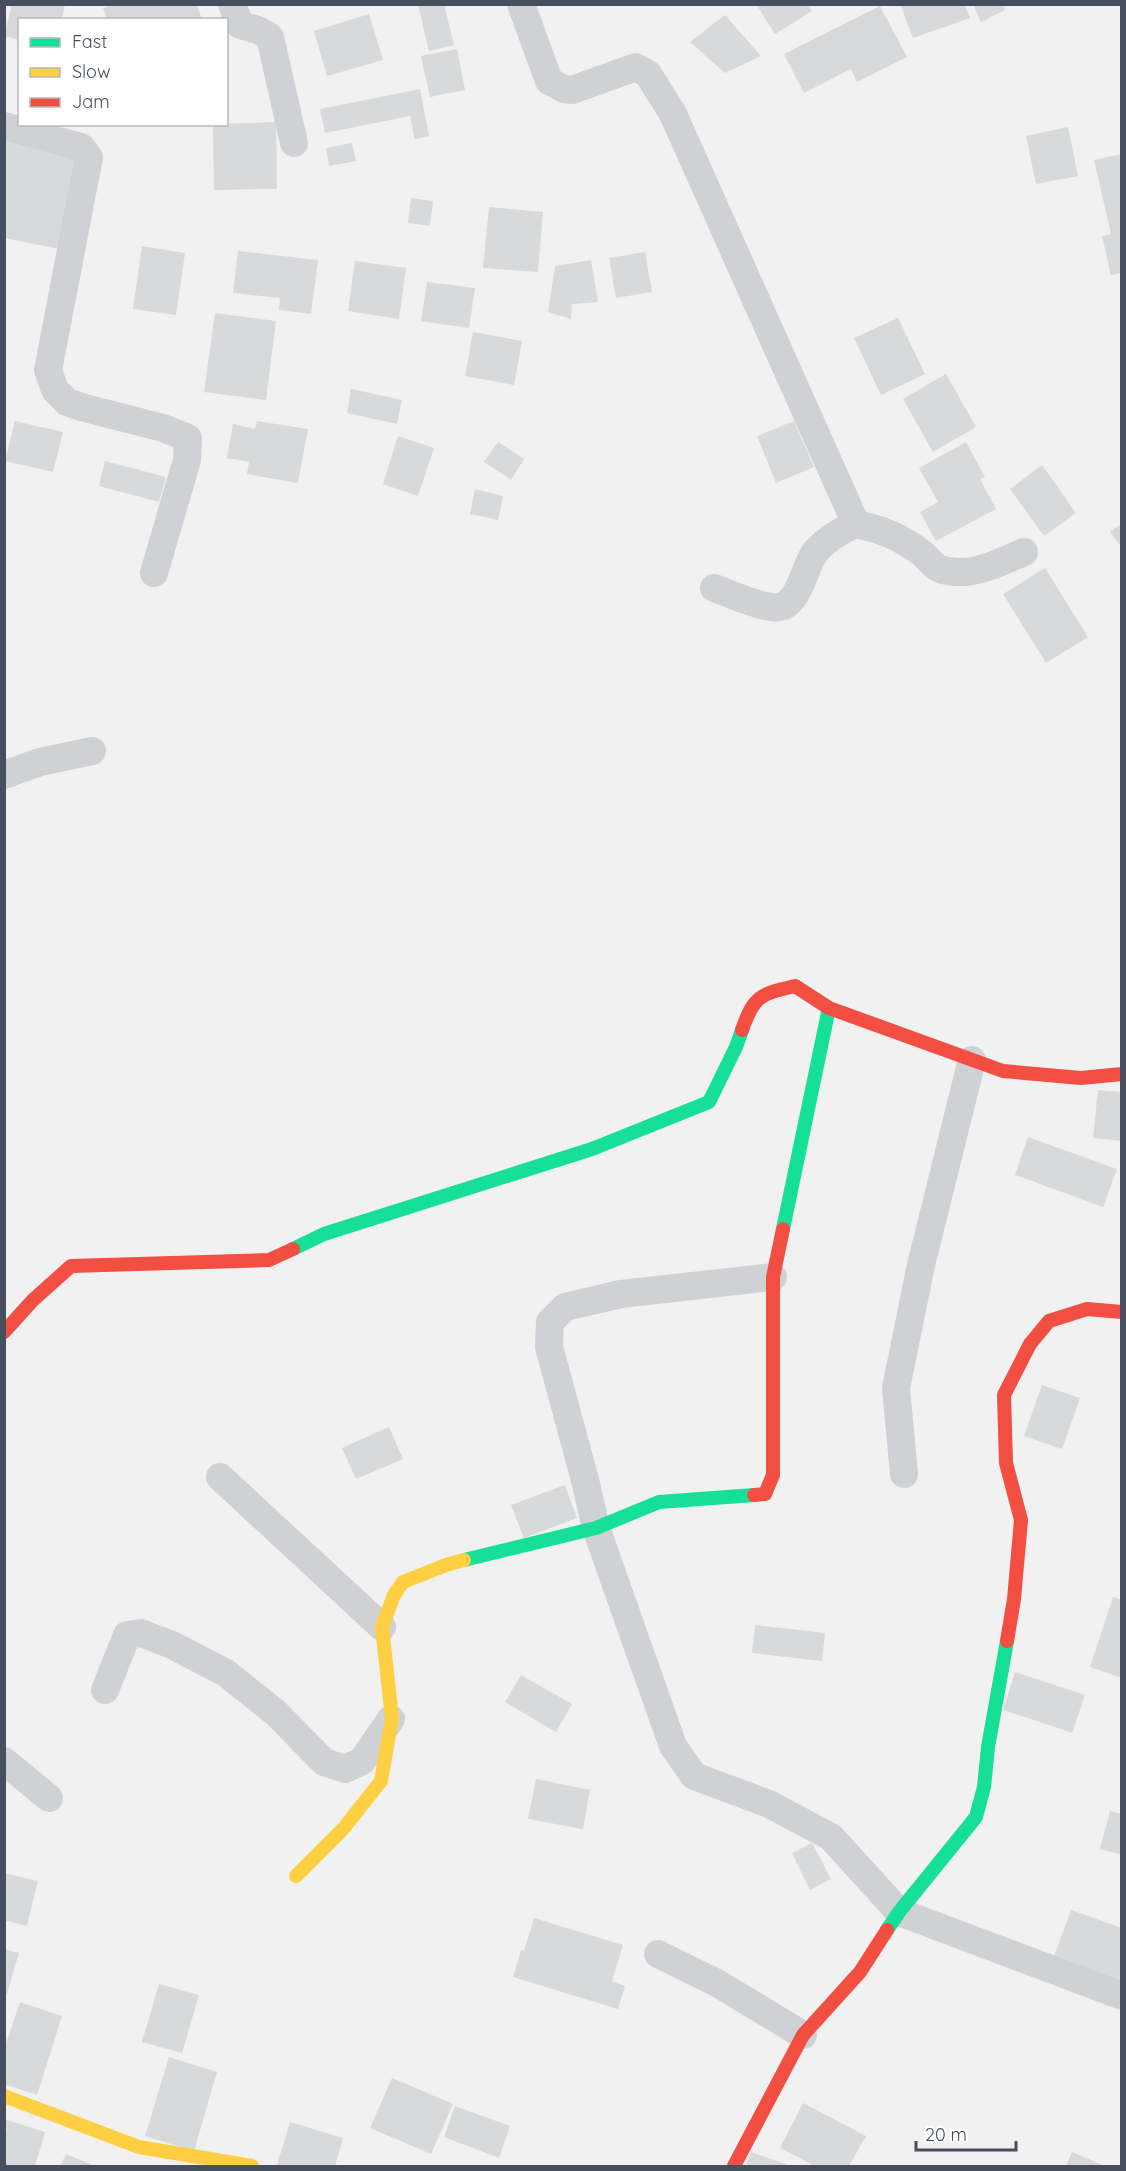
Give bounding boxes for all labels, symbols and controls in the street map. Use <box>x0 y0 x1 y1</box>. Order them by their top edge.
legend <box>18 18 228 126</box>
text: Fast <box>72 30 107 53</box>
text: Slow <box>72 60 110 83</box>
text: Jam <box>72 90 110 113</box>
scale bar <box>916 2114 1016 2152</box>
text: 20 m <box>925 2123 967 2146</box>

